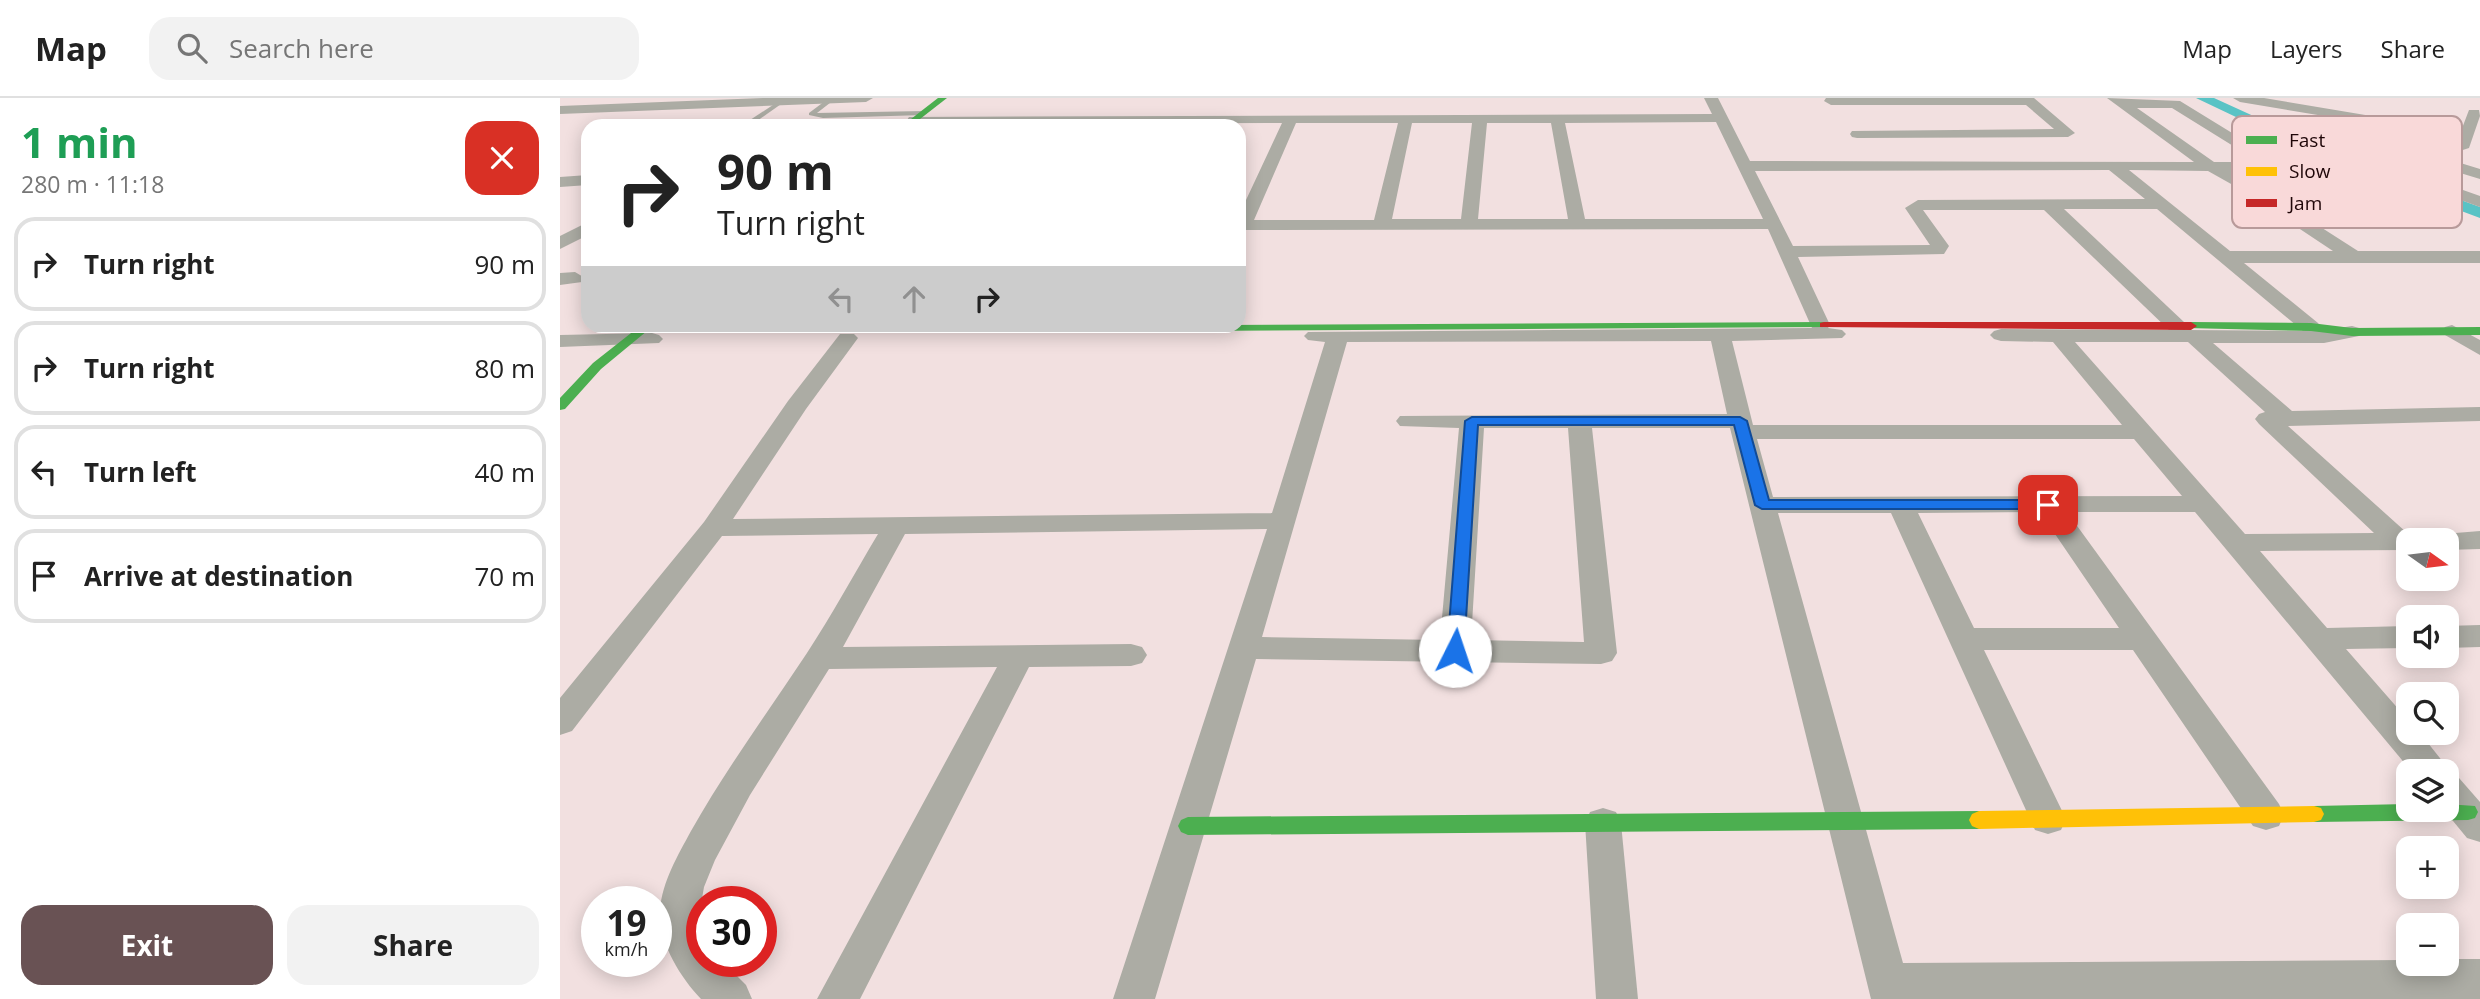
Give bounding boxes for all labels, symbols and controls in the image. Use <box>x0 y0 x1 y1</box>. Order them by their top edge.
search box <box>149 17 639 80</box>
text: Map <box>35 26 107 71</box>
icon: search <box>173 29 211 67</box>
text: Search here <box>229 30 374 66</box>
text: Map <box>2182 32 2232 65</box>
text: Layers <box>2270 32 2343 65</box>
text: Share <box>2381 32 2445 65</box>
text: 1 min <box>21 113 138 170</box>
legend <box>2232 116 2462 228</box>
button: close <box>465 121 539 195</box>
text: Fast <box>2289 127 2325 153</box>
text: 90 m <box>717 138 834 204</box>
icon: right <box>602 147 693 238</box>
text: Slow <box>2289 158 2331 184</box>
text: 280 m · 11:18 <box>21 168 164 200</box>
text: Jam <box>2287 190 2322 216</box>
text: Turn right <box>717 201 865 244</box>
icon: right <box>25 245 63 283</box>
text: Turn right <box>84 246 215 282</box>
text: 90 m <box>474 246 535 282</box>
icon: left <box>822 280 860 318</box>
icon: ahead <box>895 280 933 318</box>
icon: right <box>968 280 1006 318</box>
icon: right <box>25 349 63 387</box>
text: Turn right <box>84 350 215 386</box>
text: 80 m <box>474 350 535 386</box>
icon: left <box>25 453 63 491</box>
text: Turn left <box>84 454 196 490</box>
text: 40 m <box>474 454 535 490</box>
pin <box>2018 475 2078 535</box>
icon: arrive <box>2029 486 2067 524</box>
north arrow <box>2396 528 2459 592</box>
map controls <box>2396 528 2459 976</box>
icon: arrive <box>25 557 63 595</box>
text: Arrive at destination <box>84 558 353 594</box>
text: 70 m <box>474 558 535 594</box>
button: sound <box>2396 605 2459 668</box>
position arrow <box>1418 614 1492 688</box>
button: search <box>2396 682 2459 745</box>
button: layers <box>2396 759 2459 822</box>
button: + <box>2396 836 2459 899</box>
speed limit sign: 30 <box>686 886 777 977</box>
text: 19 <box>606 899 647 946</box>
button: Exit <box>21 905 273 985</box>
button: Share <box>287 905 539 985</box>
button: − <box>2396 913 2459 976</box>
text: km/h <box>605 937 648 961</box>

